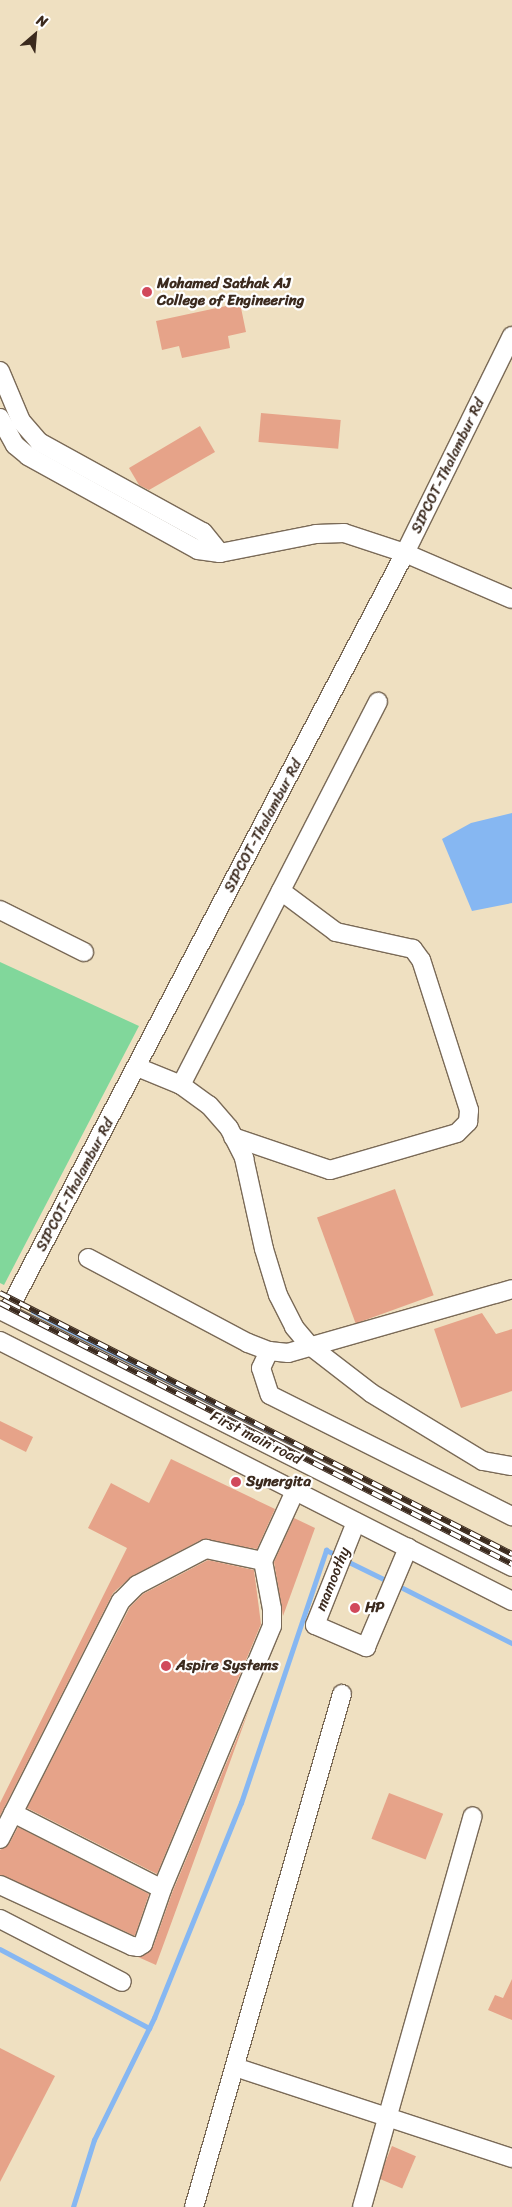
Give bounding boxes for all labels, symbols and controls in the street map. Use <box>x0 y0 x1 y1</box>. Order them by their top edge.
text: N <box>32 8 52 35</box>
north arrow <box>10 10 60 60</box>
place label: Mohamed Sathak AJ College of Engineering <box>157 274 304 309</box>
marker: Mohamed Sathak AJ College of Engineering <box>141 286 153 298</box>
street label: SIPCOT-Thalambur Rd <box>407 395 489 537</box>
street label: SIPCOT-Thalambur Rd <box>220 756 306 896</box>
street label: SIPCOT-Thalambur Rd <box>32 1115 118 1255</box>
street label: First main road <box>208 1407 304 1469</box>
place label: Synergita <box>246 1473 311 1491</box>
marker: Synergita <box>230 1476 242 1488</box>
street label: mamoothy <box>312 1544 354 1614</box>
place label: HP <box>365 1599 384 1617</box>
marker: HP <box>349 1602 361 1614</box>
place label: Aspire Systems <box>176 1657 279 1675</box>
marker: Aspire Systems <box>160 1660 172 1672</box>

